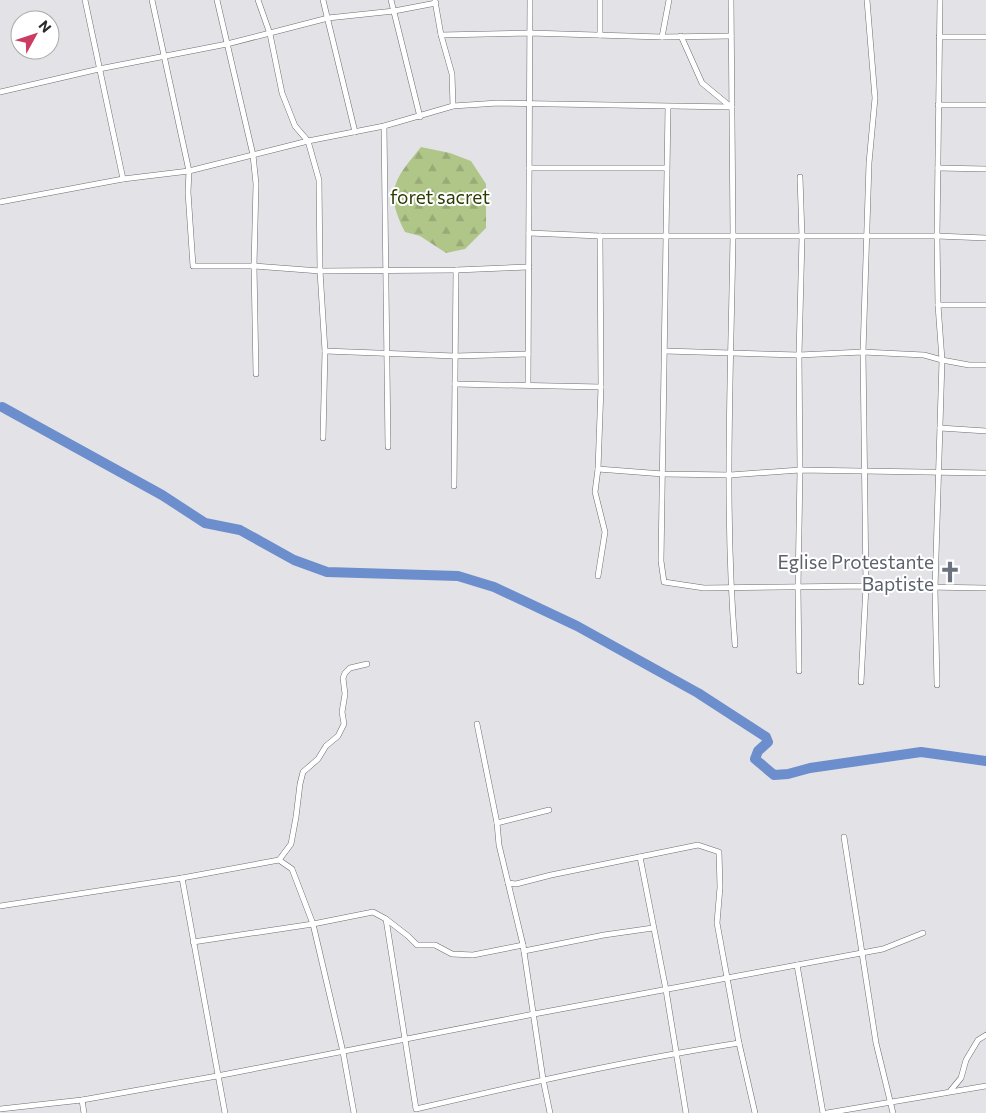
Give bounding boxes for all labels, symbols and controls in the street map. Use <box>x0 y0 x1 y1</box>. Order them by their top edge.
north arrow <box>10 10 60 60</box>
text: N <box>35 17 55 36</box>
park label: foret sacret <box>390 185 490 208</box>
place label: Eglise Protestante Baptiste <box>777 550 934 595</box>
church icon: Eglise Protestante Baptiste <box>937 559 963 585</box>

